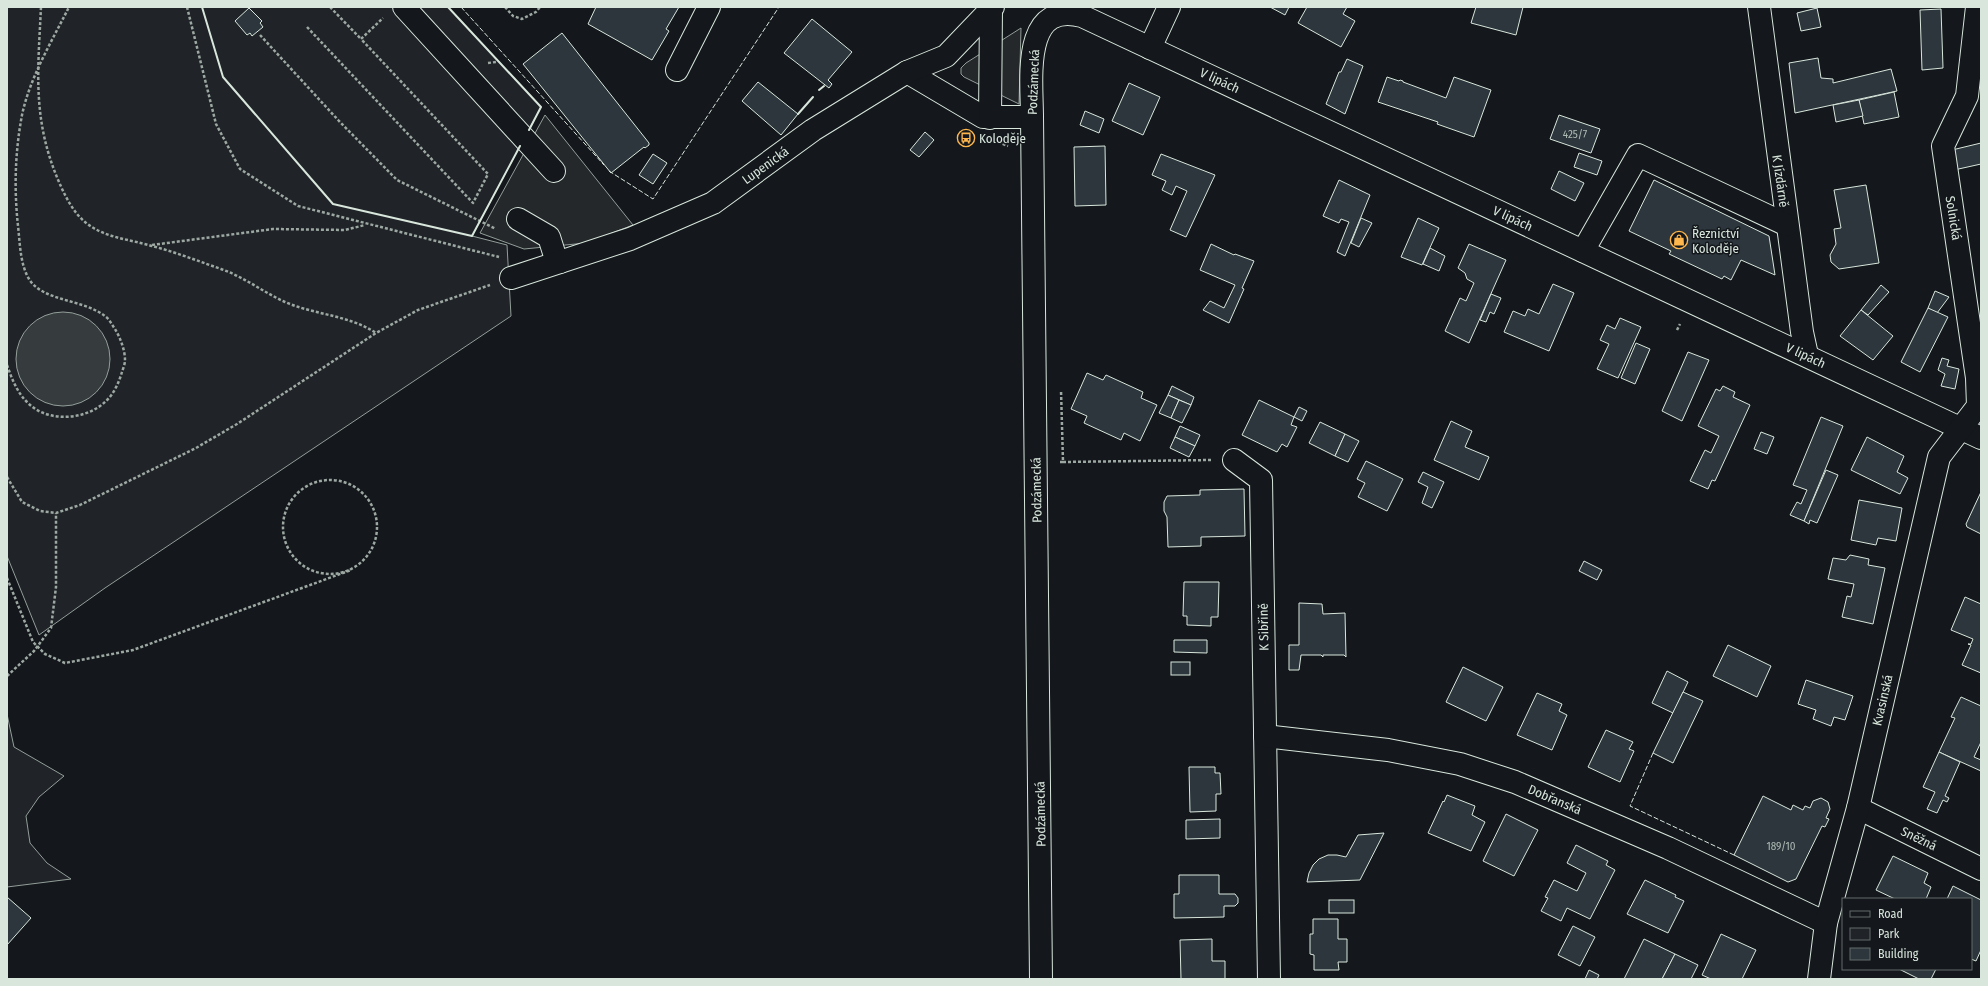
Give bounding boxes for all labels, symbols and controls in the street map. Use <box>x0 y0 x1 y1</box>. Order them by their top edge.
street label: Podzámecká <box>1025 49 1042 115</box>
street label: V lipách <box>1198 65 1242 96</box>
bus stop icon: Koloděje <box>956 128 976 148</box>
house number: 425/7 <box>1563 128 1588 141</box>
place label: Koloděje <box>979 131 1026 146</box>
street label: Lupenická <box>739 144 791 187</box>
street label: K Jízdárně <box>1769 154 1792 208</box>
street label: Solnická <box>1943 195 1964 241</box>
street label: V lipách <box>1491 203 1535 234</box>
place label: Řeznictví Koloděje <box>1692 226 1739 256</box>
shop icon: Řeznictví Koloděje <box>1669 230 1689 250</box>
street label: V lipách <box>1784 340 1828 371</box>
street label: Podzámecká <box>1028 457 1045 523</box>
street label: K Sibřině <box>1256 603 1271 651</box>
street label: Kvasinská <box>1869 673 1896 727</box>
street label: Podzámecká <box>1032 781 1049 847</box>
street label: Dobřanská <box>1526 782 1584 817</box>
street label: Sněžná <box>1898 823 1939 854</box>
house number: 189/10 <box>1766 840 1796 853</box>
legend <box>1842 898 1972 970</box>
text: Road <box>1878 907 1903 921</box>
text: Park <box>1878 927 1900 941</box>
text: Building <box>1878 947 1919 961</box>

